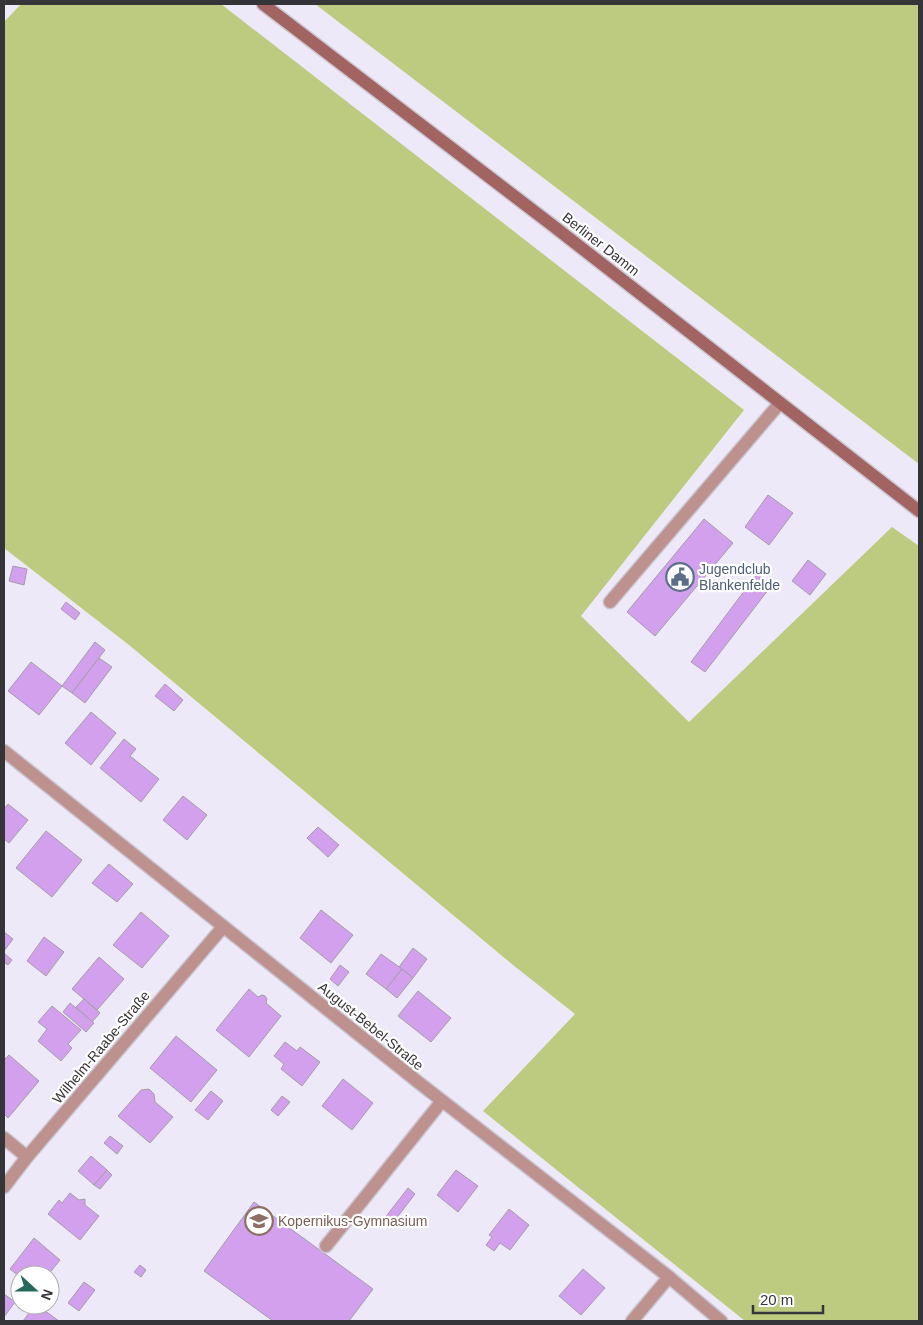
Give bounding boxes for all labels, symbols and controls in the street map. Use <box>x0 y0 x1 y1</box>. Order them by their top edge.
street label: Berliner Damm <box>559 209 643 279</box>
place label: Jugendclub Blankenfelde <box>699 561 780 593</box>
public building icon: Jugendclub Blankenfelde <box>665 562 695 592</box>
street label: August-Bebel-Straße <box>315 979 427 1073</box>
street label: Wilhelm-Raabe-Straße <box>49 987 153 1107</box>
school or university icon: Kopernikus-Gymnasium <box>244 1206 274 1236</box>
place label: Kopernikus-Gymnasium <box>278 1213 427 1229</box>
north arrow <box>10 1265 60 1315</box>
scale bar <box>753 1282 823 1314</box>
text: N <box>38 1287 56 1302</box>
text: 20 m <box>760 1291 793 1308</box>

